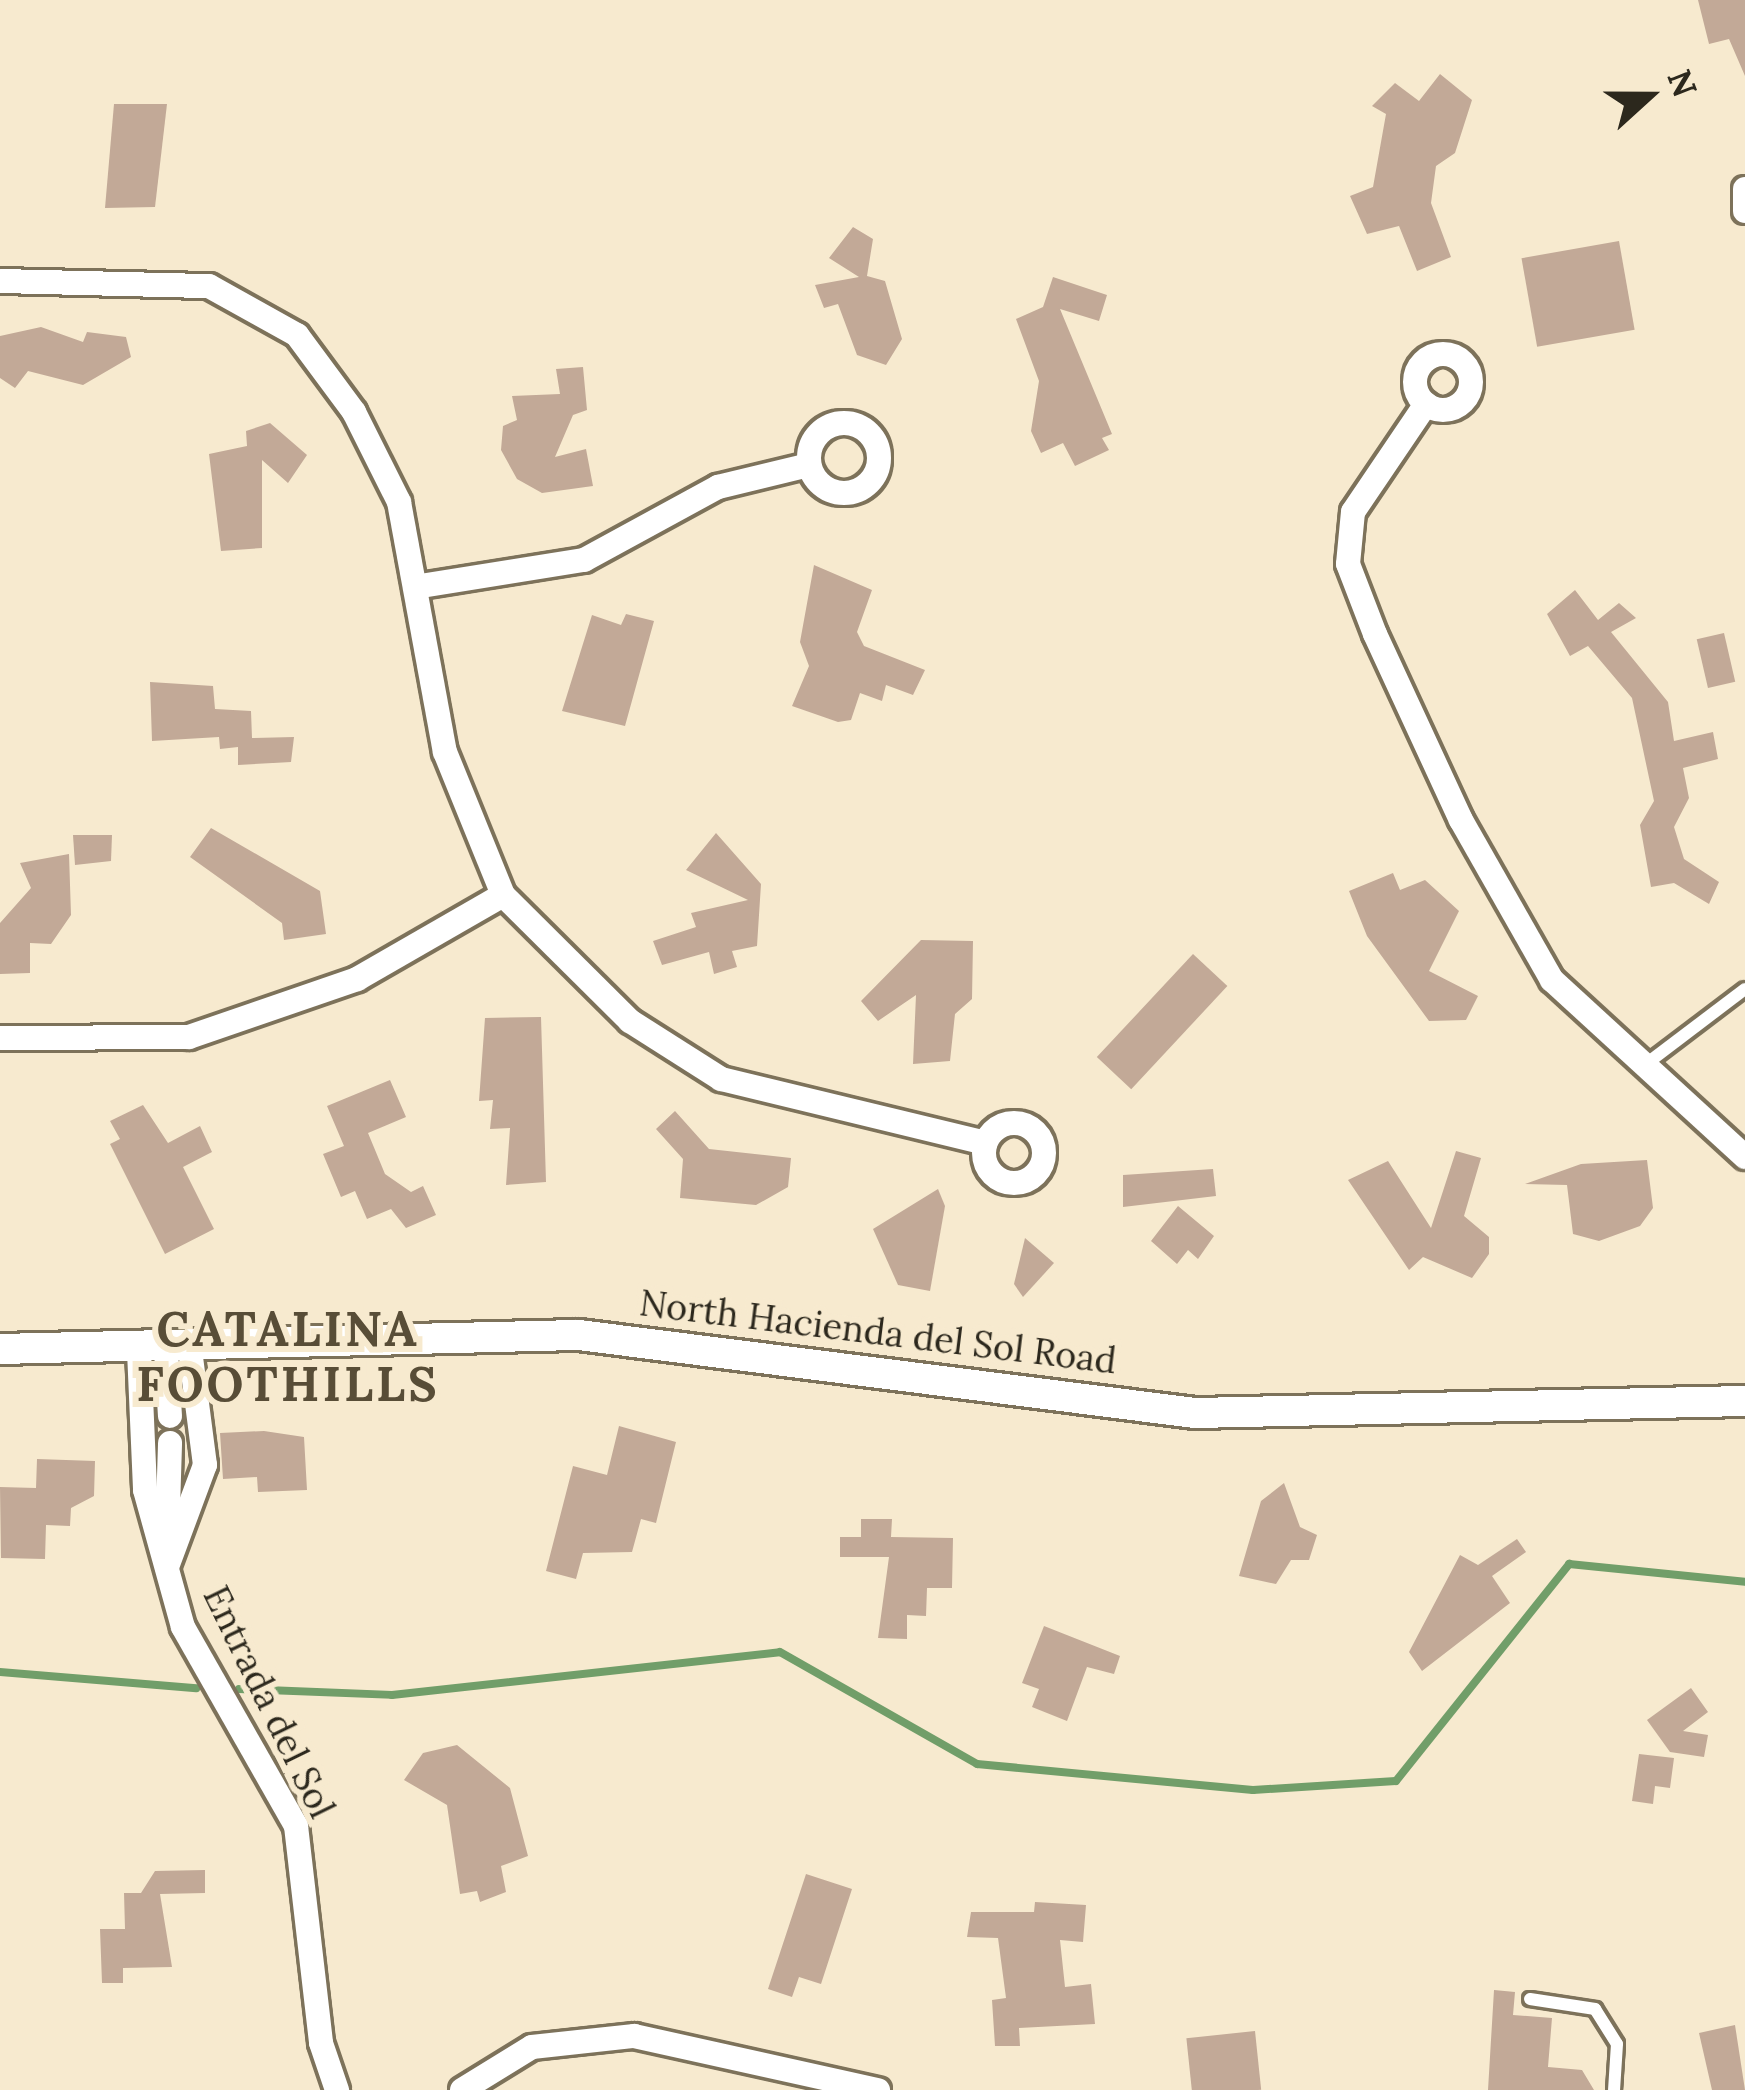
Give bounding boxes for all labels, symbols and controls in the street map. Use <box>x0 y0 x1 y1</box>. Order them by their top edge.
north arrow <box>1589 36 1709 156</box>
text: N <box>1658 64 1707 103</box>
street label: North Hacienda del Sol Road <box>637 1281 1119 1383</box>
district label: CATALINA FOOTHILLS <box>136 1299 440 1412</box>
street label: Entrada del Sol <box>194 1579 344 1825</box>

